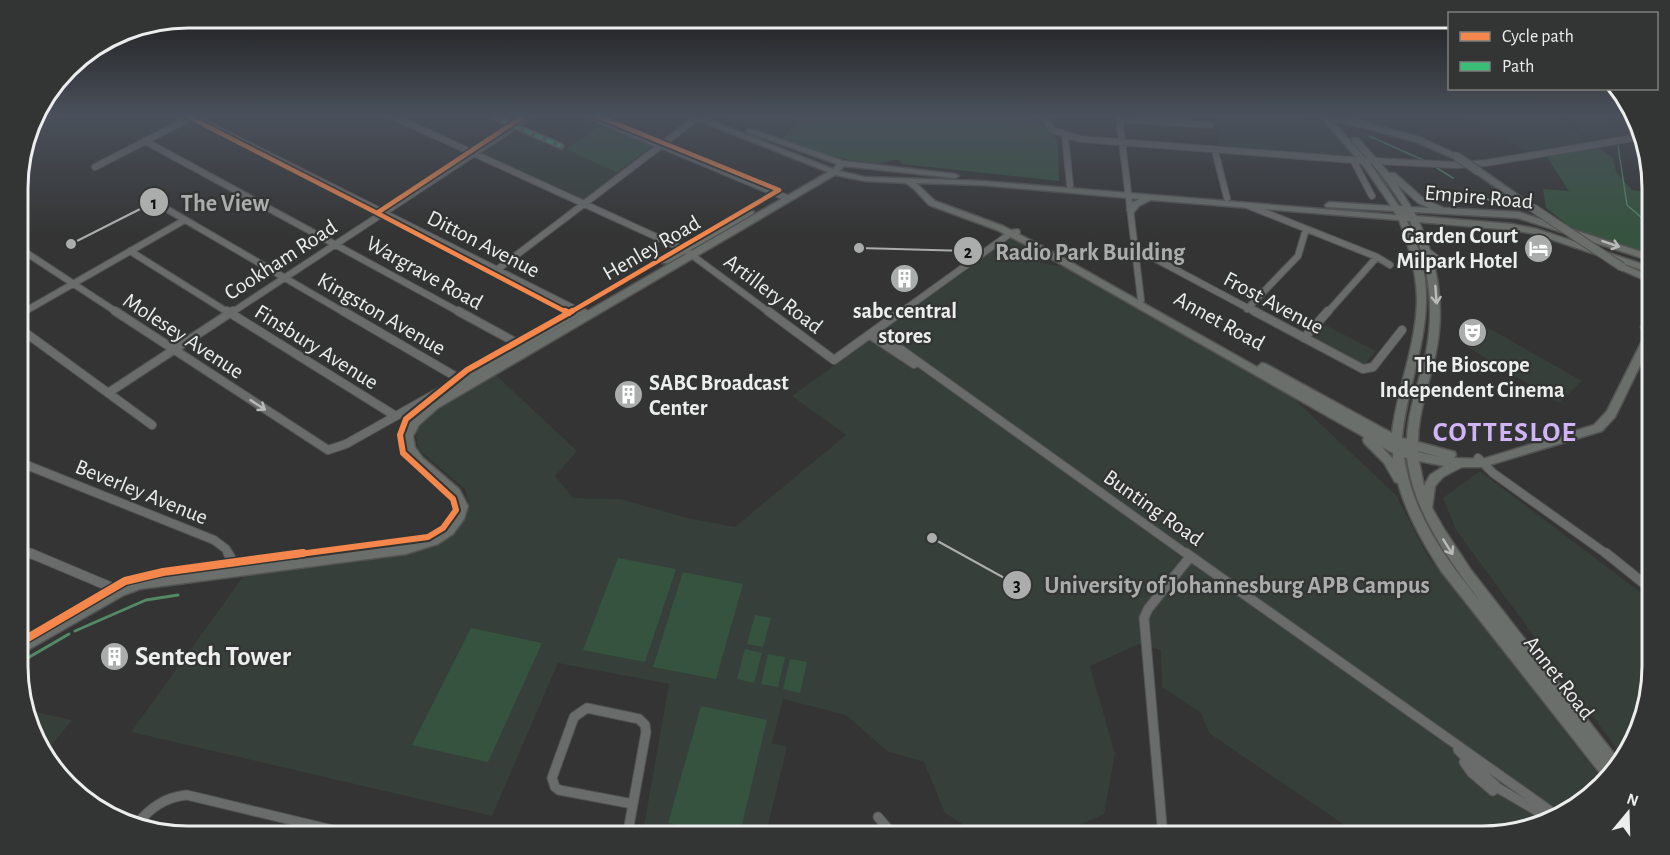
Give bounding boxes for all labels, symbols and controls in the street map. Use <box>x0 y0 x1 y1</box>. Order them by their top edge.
legend <box>1448 12 1658 90</box>
text: Cycle path <box>1502 28 1574 46</box>
text: Path <box>1502 58 1534 76</box>
callout: The View <box>139 181 281 223</box>
street label: Empire Road <box>1424 181 1534 213</box>
text: The View <box>181 192 269 216</box>
text: 1 <box>151 195 157 213</box>
street label: Ditton Avenue <box>424 206 543 282</box>
street label: Henley Road <box>599 211 704 285</box>
street label: Cookham Road <box>220 215 341 304</box>
place label: Garden Court Milpark Hotel <box>1396 225 1519 272</box>
callout: Radio Park Building <box>953 230 1197 272</box>
street label: Wargrave Road <box>363 232 486 314</box>
hotel icon: Garden Court Milpark Hotel <box>1523 232 1555 264</box>
one-way arrow <box>1601 239 1620 250</box>
text: Radio Park Building <box>995 241 1186 265</box>
text: 2 <box>964 244 973 262</box>
street label: Artillery Road <box>720 250 827 338</box>
building icon: sabc central stores <box>889 262 921 294</box>
street label: Frost Avenue <box>1220 267 1327 338</box>
street label: Kingston Avenue <box>314 268 449 359</box>
one-way arrow <box>1430 284 1441 304</box>
street label: Annet Road <box>1171 287 1268 355</box>
street label: Molesey Avenue <box>119 289 248 383</box>
street label: Finsbury Avenue <box>251 300 382 394</box>
place label: sabc central stores <box>853 300 957 347</box>
theatre icon: The Bioscope Independent Cinema <box>1456 316 1488 348</box>
place label: The Bioscope Independent Cinema <box>1379 354 1565 401</box>
place label: SABC Broadcast Center <box>649 372 789 419</box>
building icon: SABC Broadcast Center <box>612 379 644 411</box>
one-way arrow <box>249 399 266 411</box>
district label: COTTESLOE <box>1433 419 1577 447</box>
street label: Beverley Avenue <box>72 455 211 528</box>
street label: Bunting Road <box>1100 466 1207 550</box>
one-way arrow <box>1443 538 1455 555</box>
callout: University of Johannesburg APB Campus <box>1002 564 1442 606</box>
text: University of Johannesburg APB Campus <box>1044 574 1430 598</box>
text: 3 <box>1013 577 1021 595</box>
street label: Annet Road <box>1520 632 1599 724</box>
building icon: Sentech Tower <box>98 640 130 672</box>
place label: Sentech Tower <box>135 643 292 670</box>
north arrow <box>1598 783 1658 843</box>
text: N <box>1625 790 1640 809</box>

